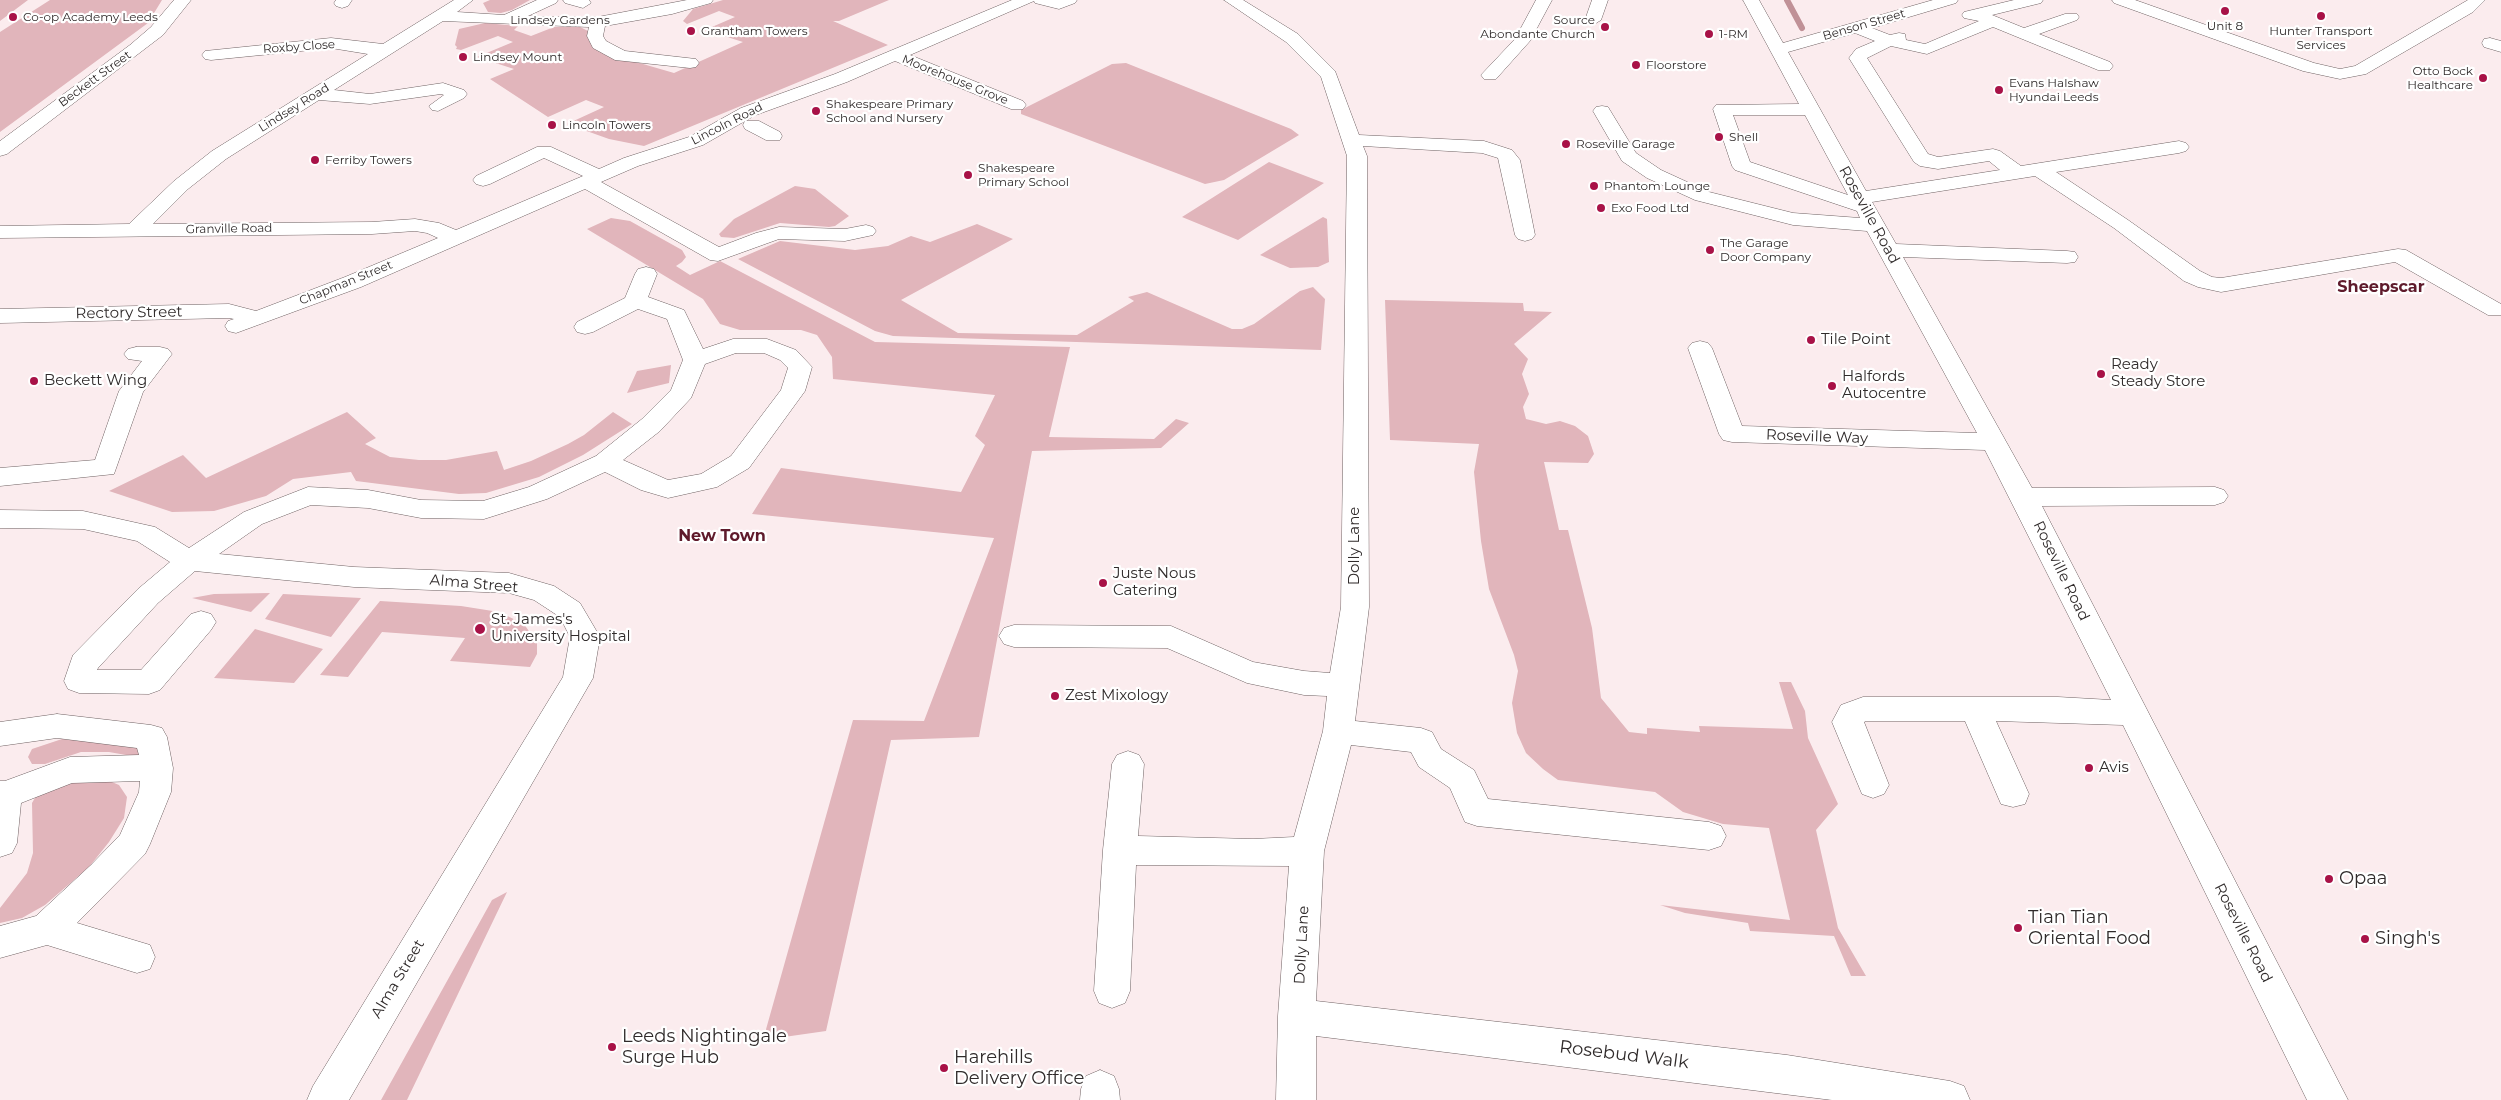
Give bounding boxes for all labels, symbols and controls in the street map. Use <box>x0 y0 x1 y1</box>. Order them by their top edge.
marker: Unit 8 <box>2219 5 2231 17</box>
street label: Benson Street <box>1821 6 1907 44</box>
place label: Co-op Academy Leeds <box>23 10 158 24</box>
marker: Hunter Transport Services <box>2315 10 2327 22</box>
marker: Co-op Academy Leeds <box>7 11 19 23</box>
street label: Lindsey Gardens <box>510 13 610 27</box>
place label: Source Abondante Church <box>1480 13 1595 41</box>
place label: Unit 8 <box>2207 19 2243 33</box>
marker: Source Abondante Church <box>1599 21 1611 33</box>
place label: Grantham Towers <box>701 24 808 38</box>
place label: Hunter Transport Services <box>2269 24 2373 52</box>
marker: Grantham Towers <box>685 25 697 37</box>
place label: 1-RM <box>1719 27 1748 41</box>
marker: 1-RM <box>1703 28 1715 40</box>
street label: Roxby Close <box>262 37 336 57</box>
street label: Beckett Street <box>56 48 134 110</box>
place label: Lindsey Mount <box>473 50 562 64</box>
marker: Lindsey Mount <box>457 51 469 63</box>
street label: Moorehouse Grove <box>900 52 1010 108</box>
place label: Floorstore <box>1646 58 1707 72</box>
marker: Floorstore <box>1630 59 1642 71</box>
place label: Otto Bock Healthcare <box>2407 64 2473 92</box>
marker: Otto Bock Healthcare <box>2477 72 2489 84</box>
place label: Evans Halshaw Hyundai Leeds <box>2009 76 2099 104</box>
street label: Lindsey Road <box>256 81 332 135</box>
marker: Evans Halshaw Hyundai Leeds <box>1993 84 2005 96</box>
place label: Shakespeare Primary School and Nursery <box>826 97 953 125</box>
street label: Lincoln Road <box>689 100 765 148</box>
marker: Shakespeare Primary School and Nursery <box>810 105 822 117</box>
place label: Lincoln Towers <box>562 118 651 132</box>
marker: Lincoln Towers <box>546 119 558 131</box>
place label: Shell <box>1729 130 1758 144</box>
marker: Shell <box>1713 131 1725 143</box>
place label: Roseville Garage <box>1576 137 1675 151</box>
marker: Roseville Garage <box>1560 138 1572 150</box>
place label: Ferriby Towers <box>325 153 412 167</box>
marker: Ferriby Towers <box>309 154 321 166</box>
place label: Shakespeare Primary School <box>978 161 1069 189</box>
street label: Roseville Road <box>1835 163 1903 267</box>
marker: Shakespeare Primary School <box>962 169 974 181</box>
place label: Phantom Lounge <box>1604 179 1710 193</box>
marker: Phantom Lounge <box>1588 180 1600 192</box>
place label: Exo Food Ltd <box>1611 201 1689 215</box>
marker: Exo Food Ltd <box>1595 202 1607 214</box>
street label: Granville Road <box>186 221 272 237</box>
place label: The Garage Door Company <box>1720 236 1811 264</box>
marker: The Garage Door Company <box>1704 244 1716 256</box>
street label: Chapman Street <box>297 258 395 308</box>
district label: Sheepscar <box>2337 277 2425 297</box>
street label: Rectory Street <box>75 303 183 323</box>
place label: Tile Point <box>1821 331 1891 349</box>
marker: Tile Point <box>1805 334 1817 346</box>
place label: Ready Steady Store <box>2111 356 2205 391</box>
place label: Halfords Autocentre <box>1842 368 1926 403</box>
marker: Ready Steady Store <box>2095 368 2107 380</box>
place label: Beckett Wing <box>44 372 147 390</box>
marker: Beckett Wing <box>28 375 40 387</box>
marker: Halfords Autocentre <box>1826 380 1838 392</box>
street label: Roseville Way <box>1766 426 1868 448</box>
street label: Dolly Lane <box>1346 507 1364 585</box>
street label: Roseville Road <box>2029 518 2093 624</box>
district label: New Town <box>678 526 766 546</box>
place label: Juste Nous Catering <box>1113 565 1196 600</box>
street label: Alma Street <box>429 571 519 597</box>
marker: Juste Nous Catering <box>1097 577 1109 589</box>
place label: St. James's University Hospital <box>491 611 631 646</box>
marker: St. James's University Hospital <box>473 622 487 636</box>
place label: Zest Mixology <box>1065 687 1168 705</box>
marker: Zest Mixology <box>1049 690 1061 702</box>
place label: Avis <box>2099 759 2129 777</box>
marker: Avis <box>2083 762 2095 774</box>
place label: Opaa <box>2339 868 2387 890</box>
marker: Opaa <box>2323 873 2335 885</box>
street label: Roseville Road <box>2210 880 2276 986</box>
street label: Dolly Lane <box>1291 905 1313 985</box>
place label: Tian Tian Oriental Food <box>2028 907 2151 950</box>
marker: Tian Tian Oriental Food <box>2012 922 2024 934</box>
place label: Singh's <box>2375 928 2440 950</box>
marker: Singh's <box>2359 933 2371 945</box>
street label: Alma Street <box>367 936 429 1022</box>
place label: Leeds Nightingale Surge Hub <box>622 1026 787 1068</box>
street label: Rosebud Walk <box>1558 1036 1690 1074</box>
marker: Leeds Nightingale Surge Hub <box>606 1041 618 1053</box>
place label: Harehills Delivery Office <box>954 1047 1084 1090</box>
marker: Harehills Delivery Office <box>938 1062 950 1074</box>

